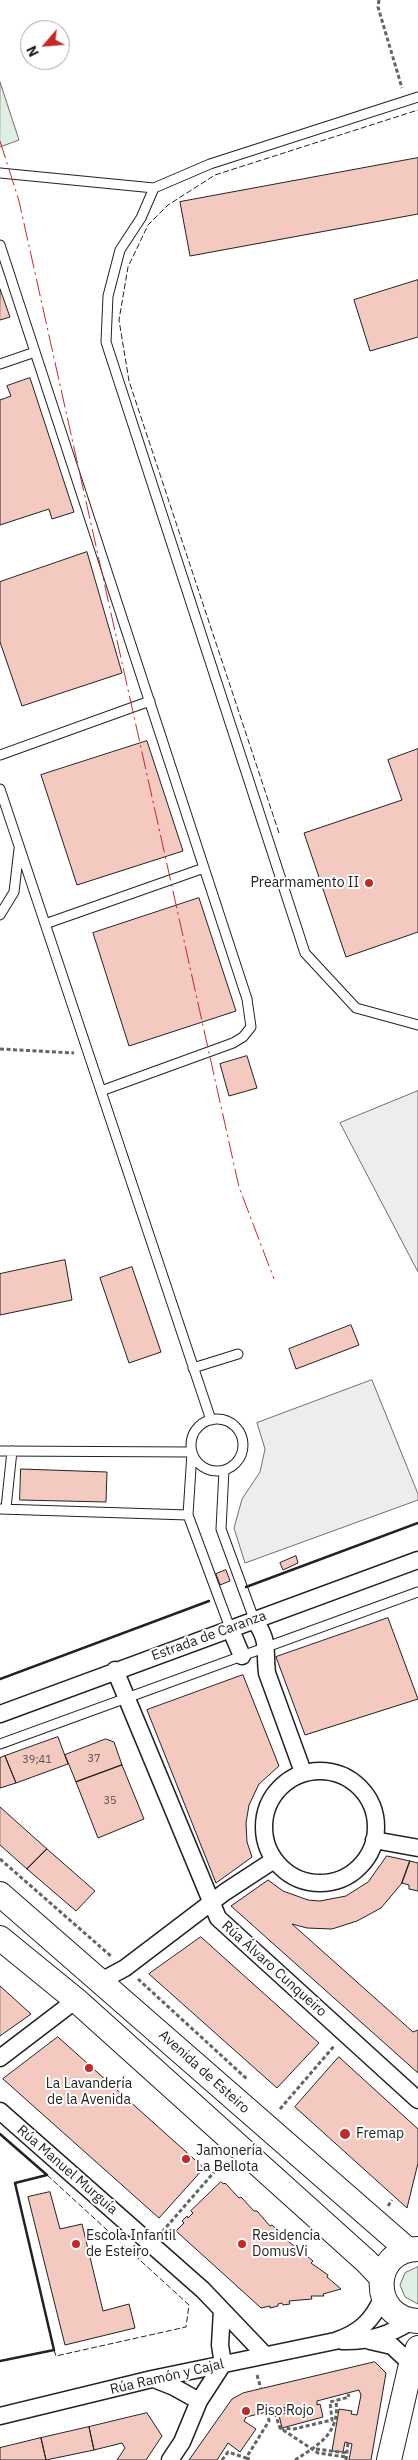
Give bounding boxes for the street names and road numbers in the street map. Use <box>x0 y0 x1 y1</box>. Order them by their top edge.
street label: Estrada de Caranza <box>149 1607 269 1665</box>
street label: Rúa Álvaro Cunqueiro <box>218 1917 330 2021</box>
street label: Avenida de Esteiro <box>155 2027 253 2117</box>
street label: Rúa Manuel Murguía <box>13 2122 121 2218</box>
street label: Rúa Ramón y Cajal <box>108 2356 226 2398</box>

